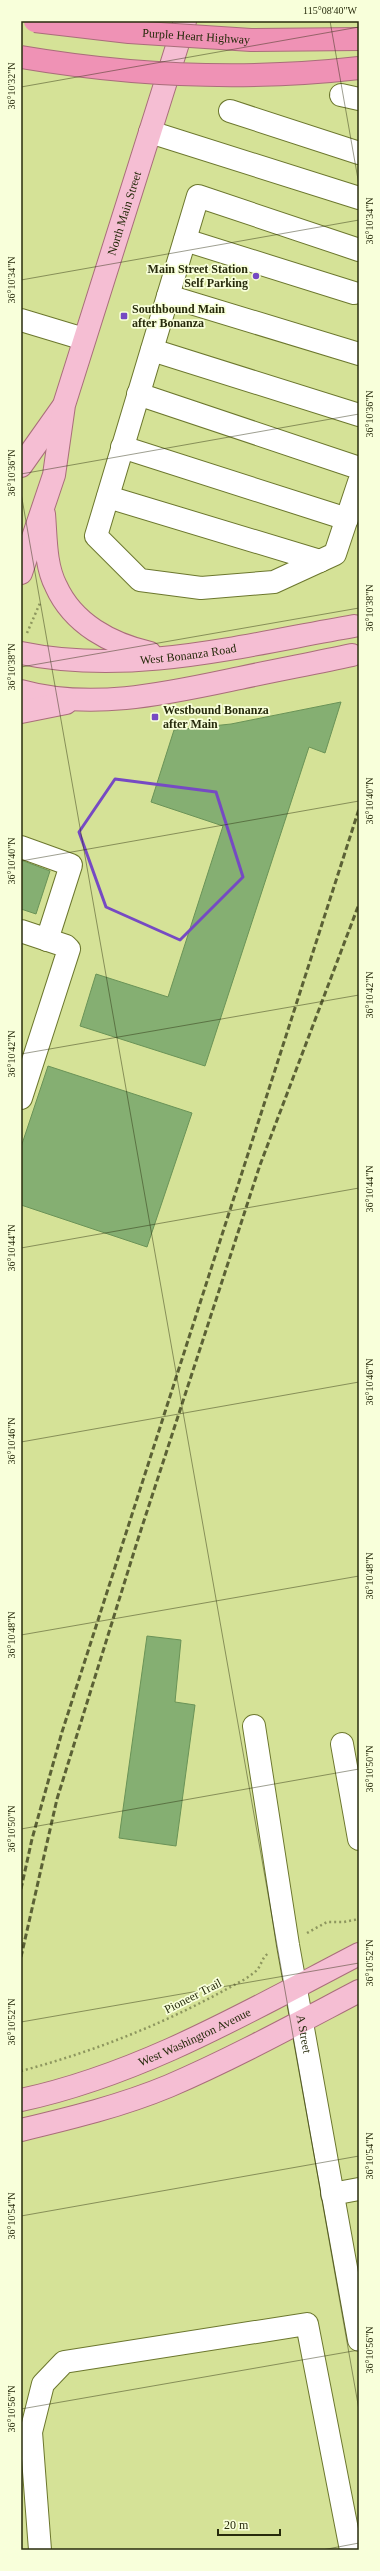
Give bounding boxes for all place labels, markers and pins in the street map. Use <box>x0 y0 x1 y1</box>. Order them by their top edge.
place label: Main Street Station Self Parking <box>148 262 248 290</box>
marker: Main Street Station Self Parking <box>251 271 261 281</box>
place label: Southbound Main after Bonanza <box>132 302 225 330</box>
marker: Southbound Main after Bonanza <box>119 311 129 321</box>
place label: Westbound Bonanza after Main <box>163 703 269 731</box>
marker: Westbound Bonanza after Main <box>150 712 160 722</box>

